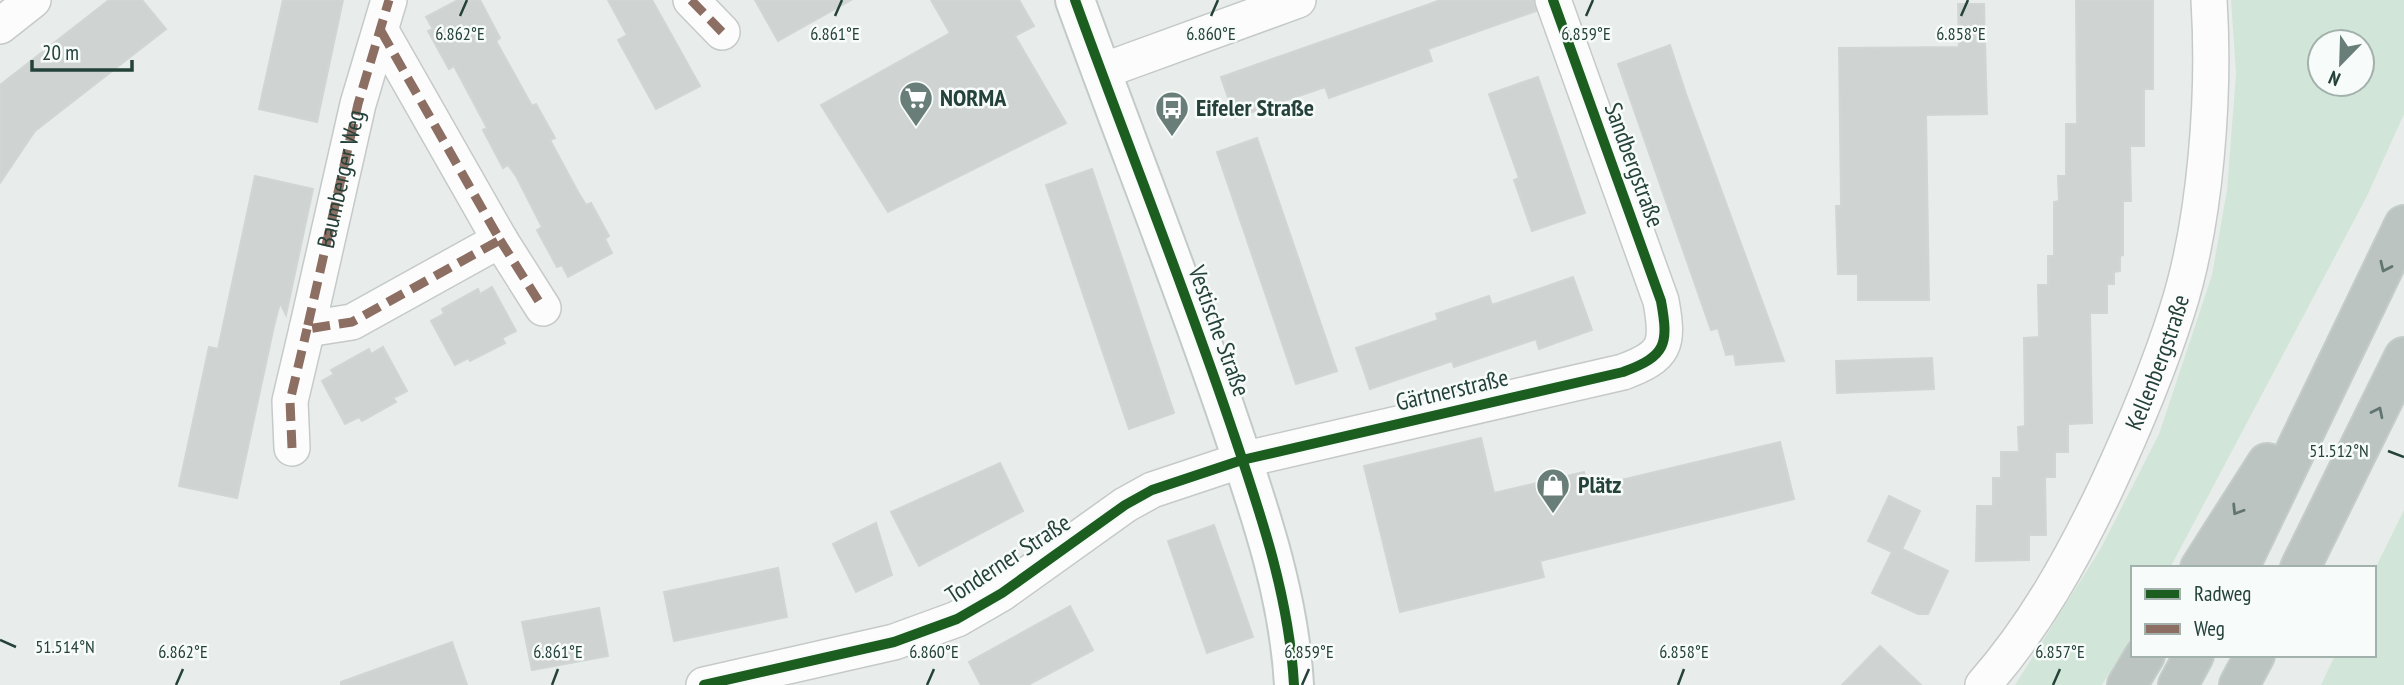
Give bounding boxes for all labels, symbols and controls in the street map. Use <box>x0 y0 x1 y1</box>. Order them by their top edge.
text: 6.862°E <box>435 22 485 45</box>
text: 6.861°E <box>810 22 860 45</box>
text: 6.860°E <box>1186 22 1236 45</box>
text: 6.859°E <box>1561 22 1611 45</box>
text: 6.858°E <box>1936 22 1986 45</box>
scale bar <box>32 28 131 72</box>
north arrow <box>2306 28 2376 98</box>
text: 20 m <box>42 39 79 66</box>
text: N <box>2325 66 2344 92</box>
supermarket icon: NORMA <box>897 79 935 128</box>
place label: NORMA <box>940 82 1007 113</box>
bus stop icon: Eifeler Straße <box>1153 89 1191 138</box>
place label: Eifeler Straße <box>1196 92 1314 123</box>
street label: Sandbergstraße <box>1598 98 1671 231</box>
street label: Baumberger Weg <box>310 107 371 251</box>
street label: Vestische Straße <box>1181 260 1257 400</box>
one-way arrow <box>2379 260 2393 272</box>
street label: Kellenbergstraße <box>2118 291 2196 435</box>
street label: Gärtnerstraße <box>1393 362 1511 418</box>
one-way arrow <box>2369 407 2383 419</box>
text: 51.512°N <box>2309 439 2369 462</box>
shop icon: Plätz <box>1534 466 1572 515</box>
place label: Plätz <box>1578 469 1621 500</box>
one-way arrow <box>2232 503 2245 516</box>
street label: Tonderner Straße <box>939 507 1076 610</box>
legend <box>2131 566 2376 657</box>
text: Radweg <box>2194 580 2251 607</box>
text: Weg <box>2194 615 2225 642</box>
text: 51.514°N <box>35 635 95 658</box>
text: 6.862°E <box>158 640 208 663</box>
text: 6.861°E <box>533 640 583 663</box>
text: 6.860°E <box>909 640 959 663</box>
text: 6.859°E <box>1284 640 1334 663</box>
text: 6.858°E <box>1659 640 1709 663</box>
text: 6.857°E <box>2035 640 2085 663</box>

